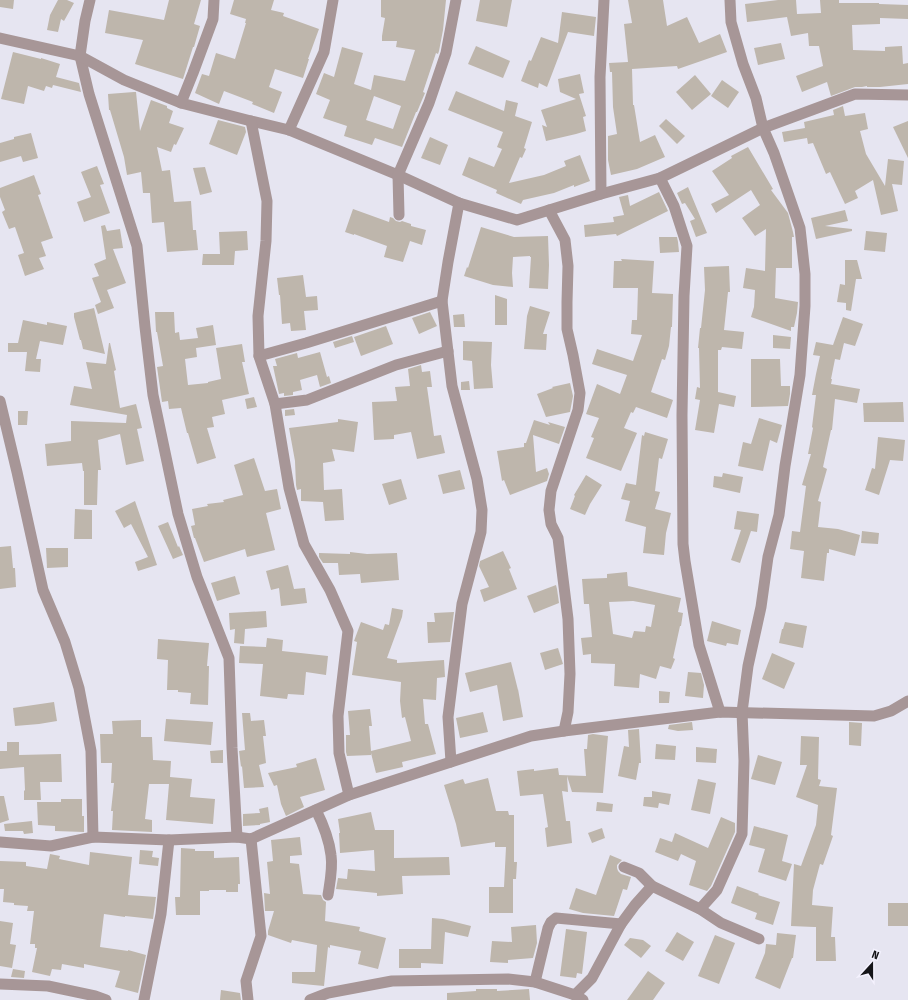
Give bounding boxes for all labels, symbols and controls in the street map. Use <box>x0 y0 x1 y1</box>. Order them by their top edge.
north arrow <box>852 944 892 984</box>
text: N <box>870 948 881 962</box>

